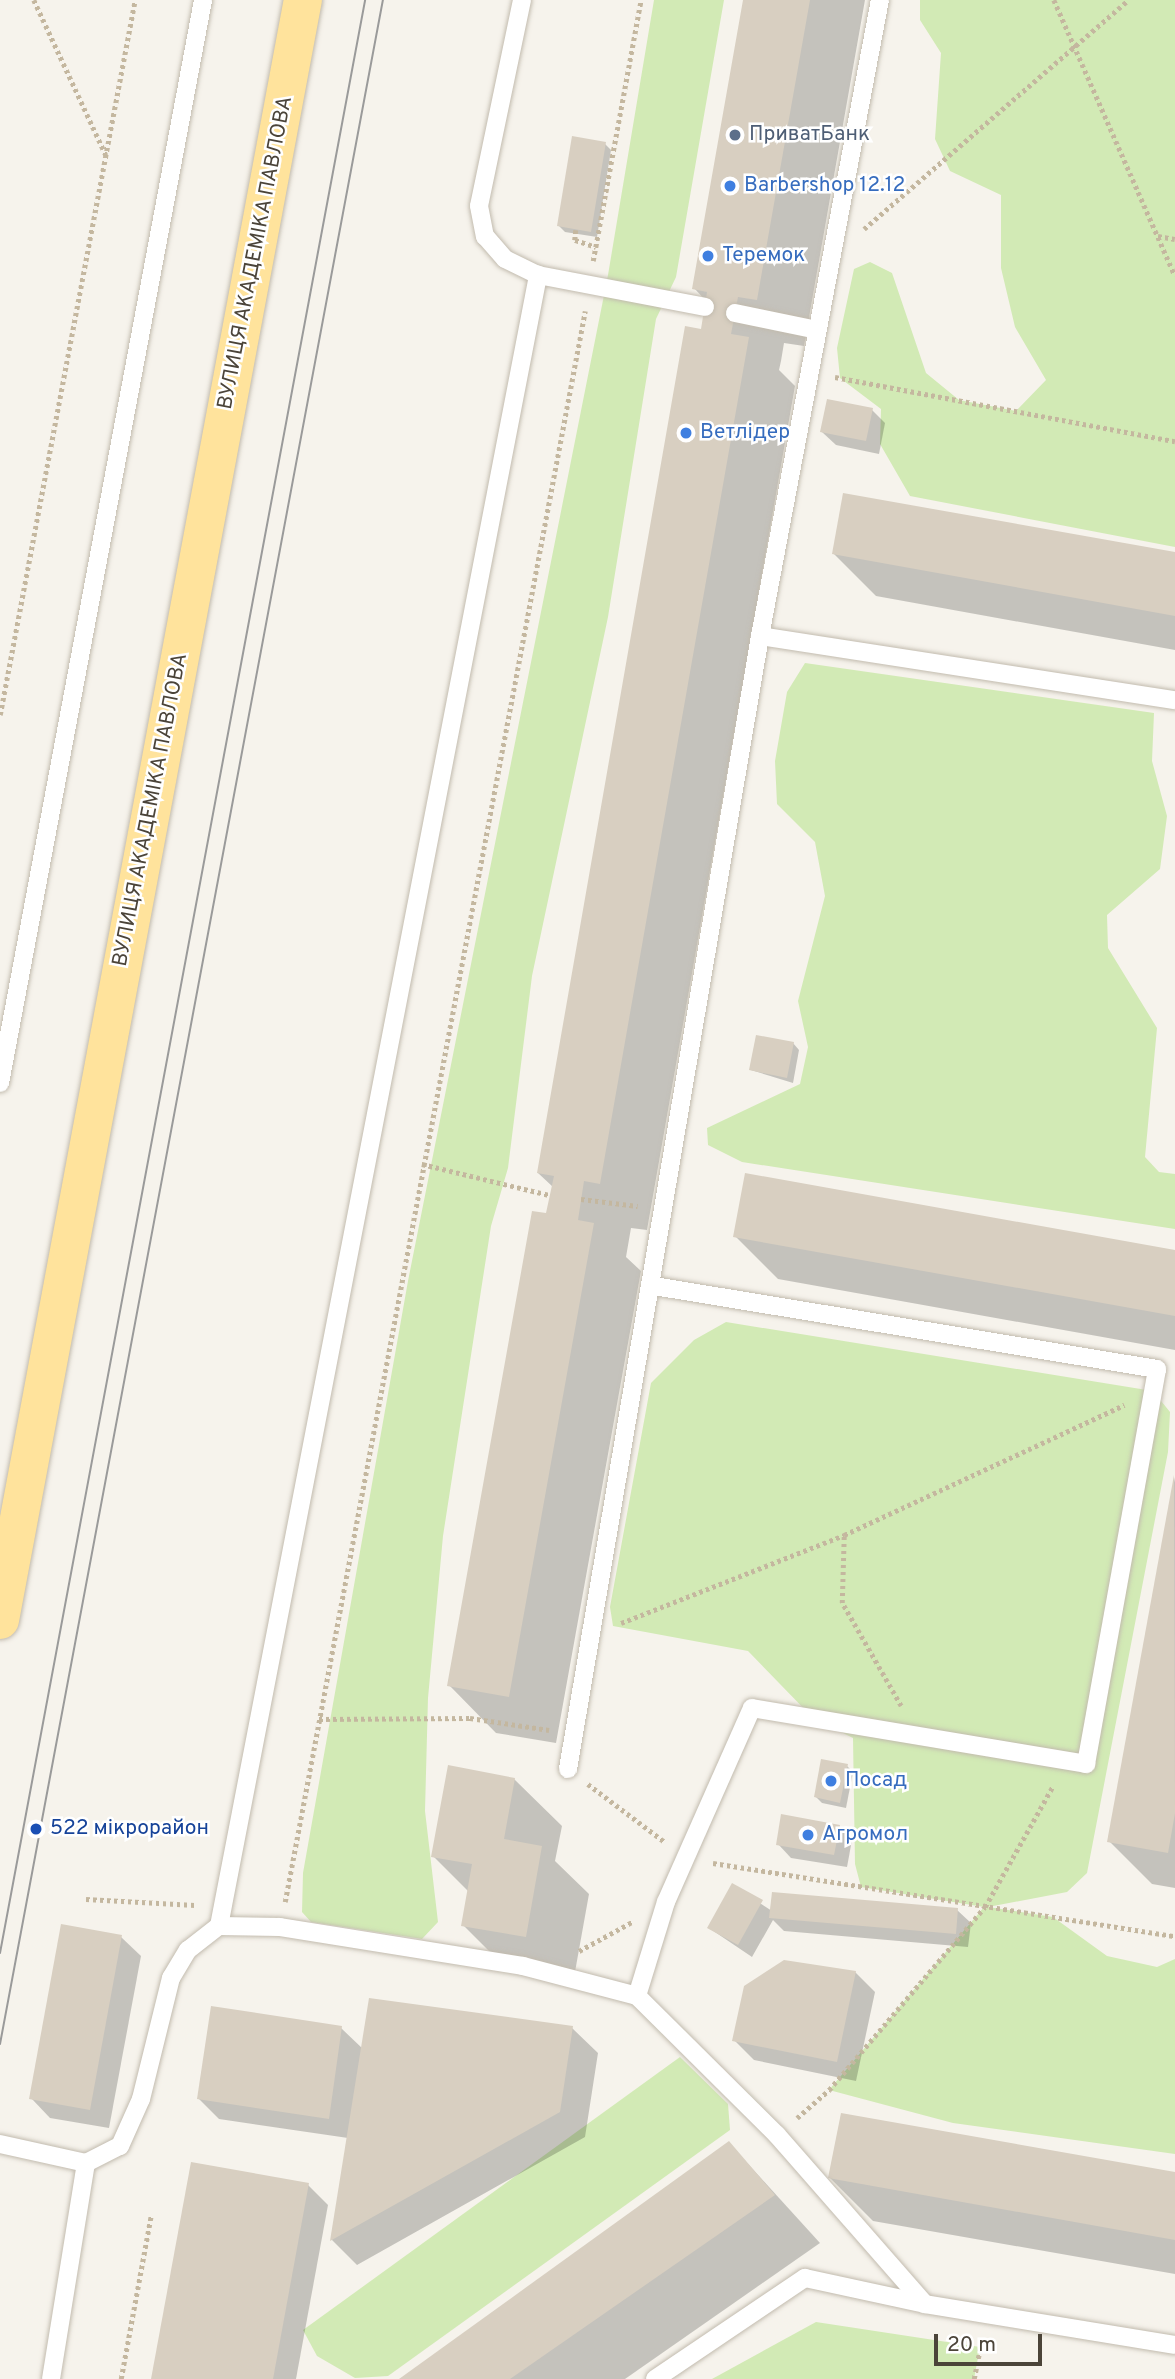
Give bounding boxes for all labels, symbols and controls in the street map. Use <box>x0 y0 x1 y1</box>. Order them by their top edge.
street label: ВУЛИЦЯ АКАДЕМІКА ПАВЛОВА <box>213 93 299 413</box>
place label: ПриватБанк <box>749 122 870 148</box>
marker: ПриватБанк <box>727 127 743 143</box>
place label: Barbershop 12.12 <box>744 173 905 199</box>
marker: Barbershop 12.12 <box>722 178 738 194</box>
place label: Теремок <box>722 243 805 269</box>
marker: Теремок <box>700 248 716 264</box>
place label: Ветлідер <box>700 420 790 446</box>
marker: Ветлідер <box>678 425 694 441</box>
street label: ВУЛИЦЯ АКАДЕМІКА ПАВЛОВА <box>108 650 194 970</box>
place label: Посад <box>845 1768 907 1794</box>
marker: Посад <box>823 1773 839 1789</box>
place label: 522 мікрорайон <box>50 1816 209 1842</box>
marker: 522 мікрорайон <box>28 1821 44 1837</box>
place label: Агромол <box>822 1822 908 1848</box>
marker: Агромол <box>800 1827 816 1843</box>
scale bar <box>937 2320 1046 2364</box>
text: 20 m <box>947 2332 996 2359</box>

